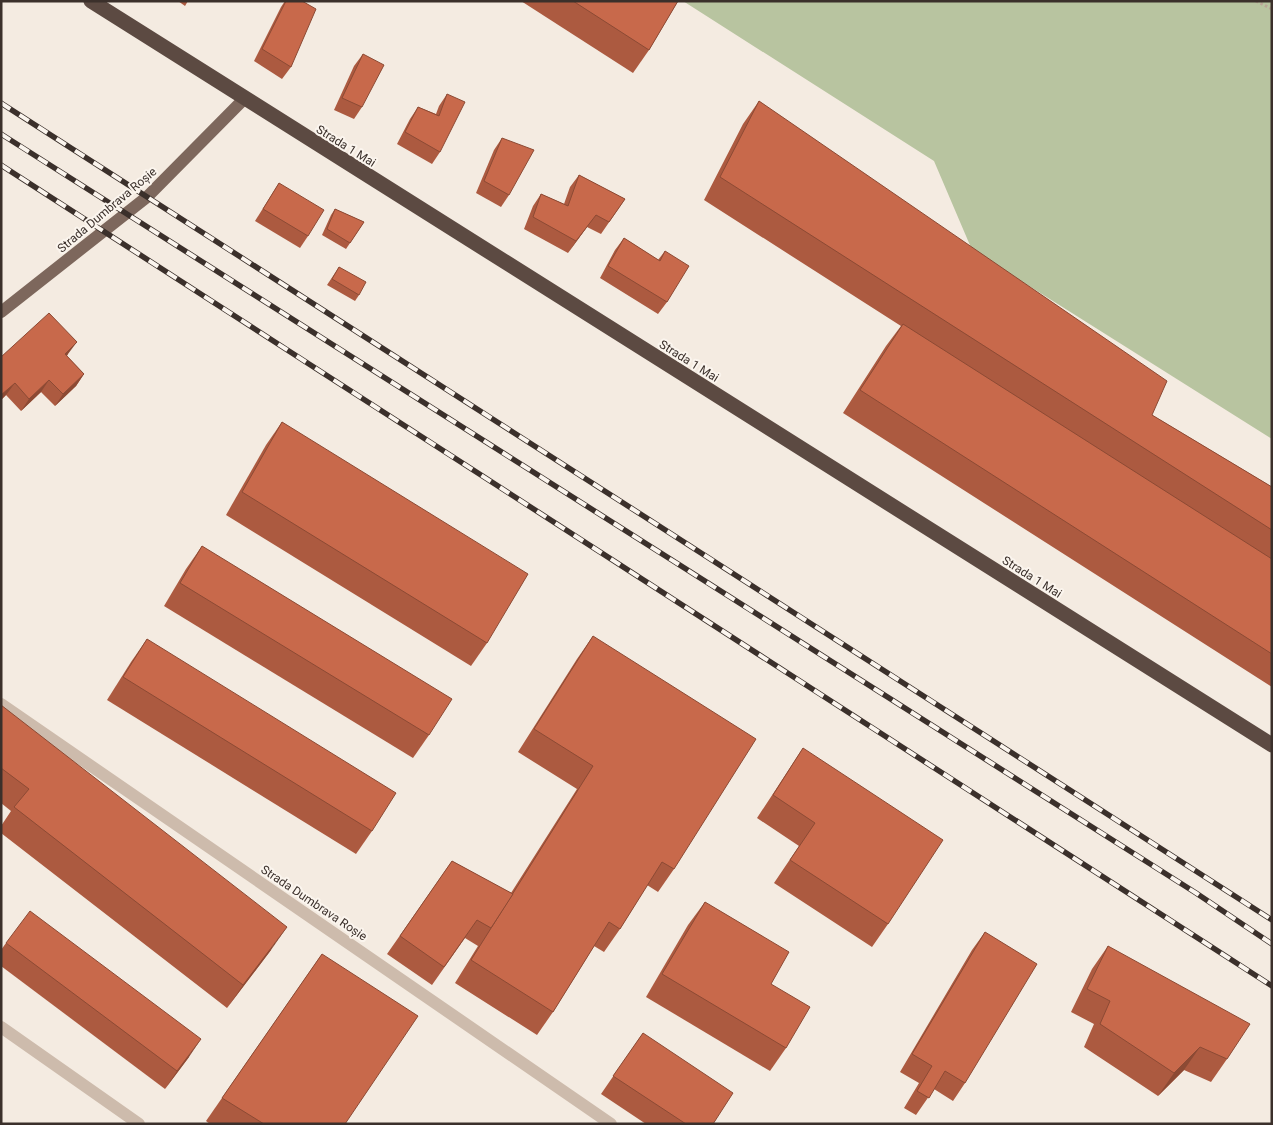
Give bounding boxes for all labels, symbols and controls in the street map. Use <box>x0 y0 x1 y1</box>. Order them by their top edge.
street label: Strada 1 Mai <box>314 122 378 170</box>
street label: Strada Dumbrava Roșie <box>55 165 160 256</box>
street label: Strada 1 Mai <box>657 337 721 385</box>
street label: Strada 1 Mai <box>1000 553 1064 601</box>
street label: Strada Dumbrava Roșie <box>258 862 370 944</box>

